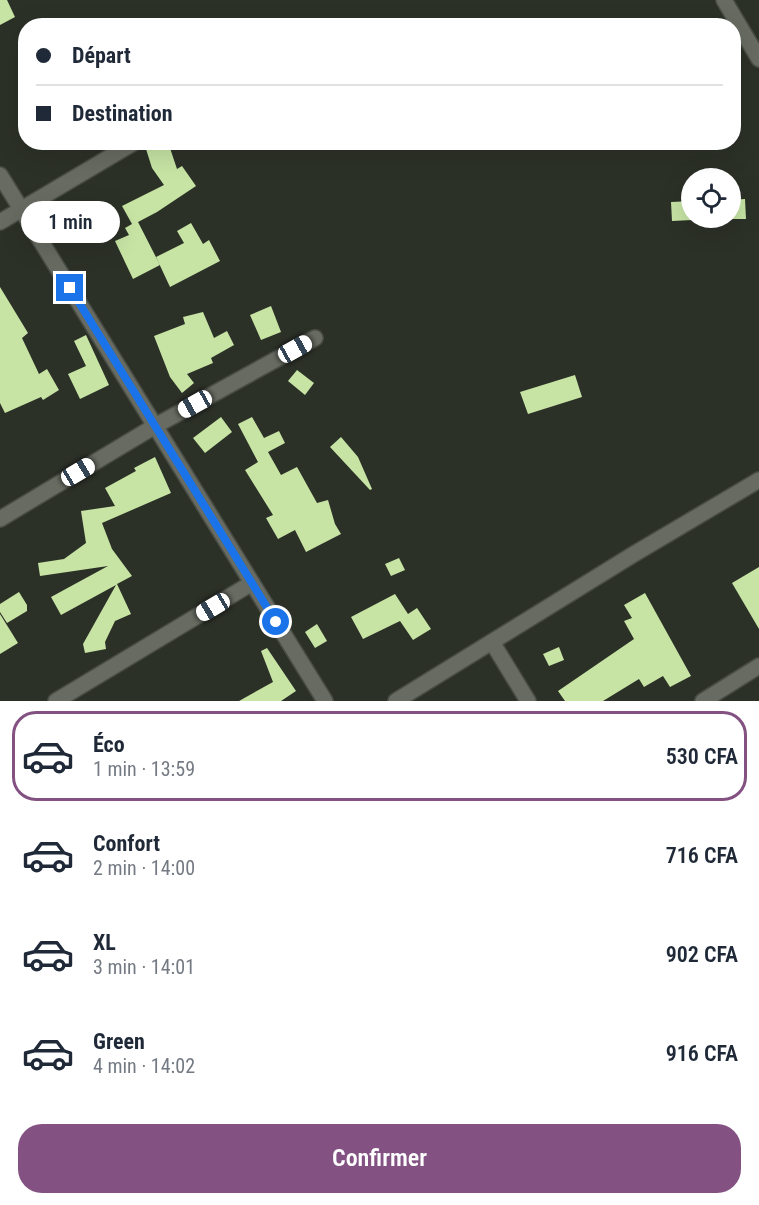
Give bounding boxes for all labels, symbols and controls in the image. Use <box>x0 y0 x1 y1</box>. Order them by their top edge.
text: Départ <box>72 43 131 68</box>
text: Destination <box>72 101 173 126</box>
map controls <box>681 168 741 228</box>
button: locate <box>681 168 741 228</box>
callout: 1 min <box>20 201 119 243</box>
text: 1 min <box>48 210 93 234</box>
route end <box>56 274 83 301</box>
car <box>275 332 315 366</box>
car <box>175 387 215 421</box>
car <box>58 455 98 489</box>
car <box>193 590 233 624</box>
route start <box>262 608 289 635</box>
icon: car <box>21 729 75 783</box>
text: Éco <box>93 732 125 757</box>
text: 530 CFA <box>666 744 738 769</box>
text: 1 min · 13:59 <box>93 757 195 781</box>
icon: car <box>21 828 75 882</box>
text: Confort <box>93 831 160 856</box>
text: 716 CFA <box>666 843 738 868</box>
text: 2 min · 14:00 <box>93 856 195 880</box>
icon: car <box>21 927 75 981</box>
text: XL <box>93 930 116 955</box>
text: 902 CFA <box>666 942 738 967</box>
text: 3 min · 14:01 <box>93 955 195 979</box>
icon: car <box>21 1026 75 1080</box>
text: Green <box>93 1029 145 1054</box>
text: 916 CFA <box>666 1041 738 1066</box>
text: 4 min · 14:02 <box>93 1054 195 1078</box>
button: Confirmer <box>18 1124 741 1193</box>

